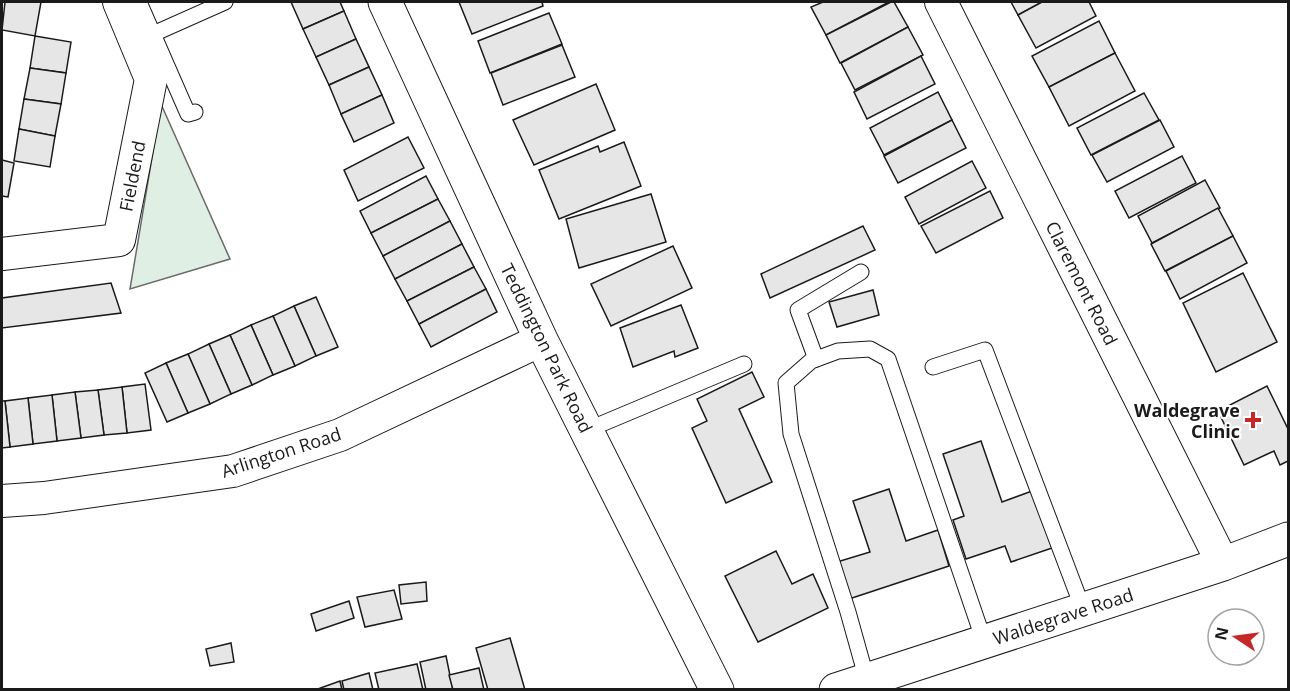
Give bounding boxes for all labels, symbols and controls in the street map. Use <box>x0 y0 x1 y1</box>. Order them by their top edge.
street label: Fieldend <box>113 139 151 213</box>
street label: Claremont Road <box>1040 217 1124 349</box>
street label: Teddington Park Road <box>496 259 598 437</box>
place label: Waldegrave Clinic <box>1134 398 1240 443</box>
marker: Waldegrave Clinic <box>1244 411 1262 429</box>
street label: Arlington Road <box>218 421 344 483</box>
street label: Waldegrave Road <box>990 582 1136 650</box>
north arrow <box>1206 607 1266 667</box>
text: N <box>1209 625 1234 642</box>

